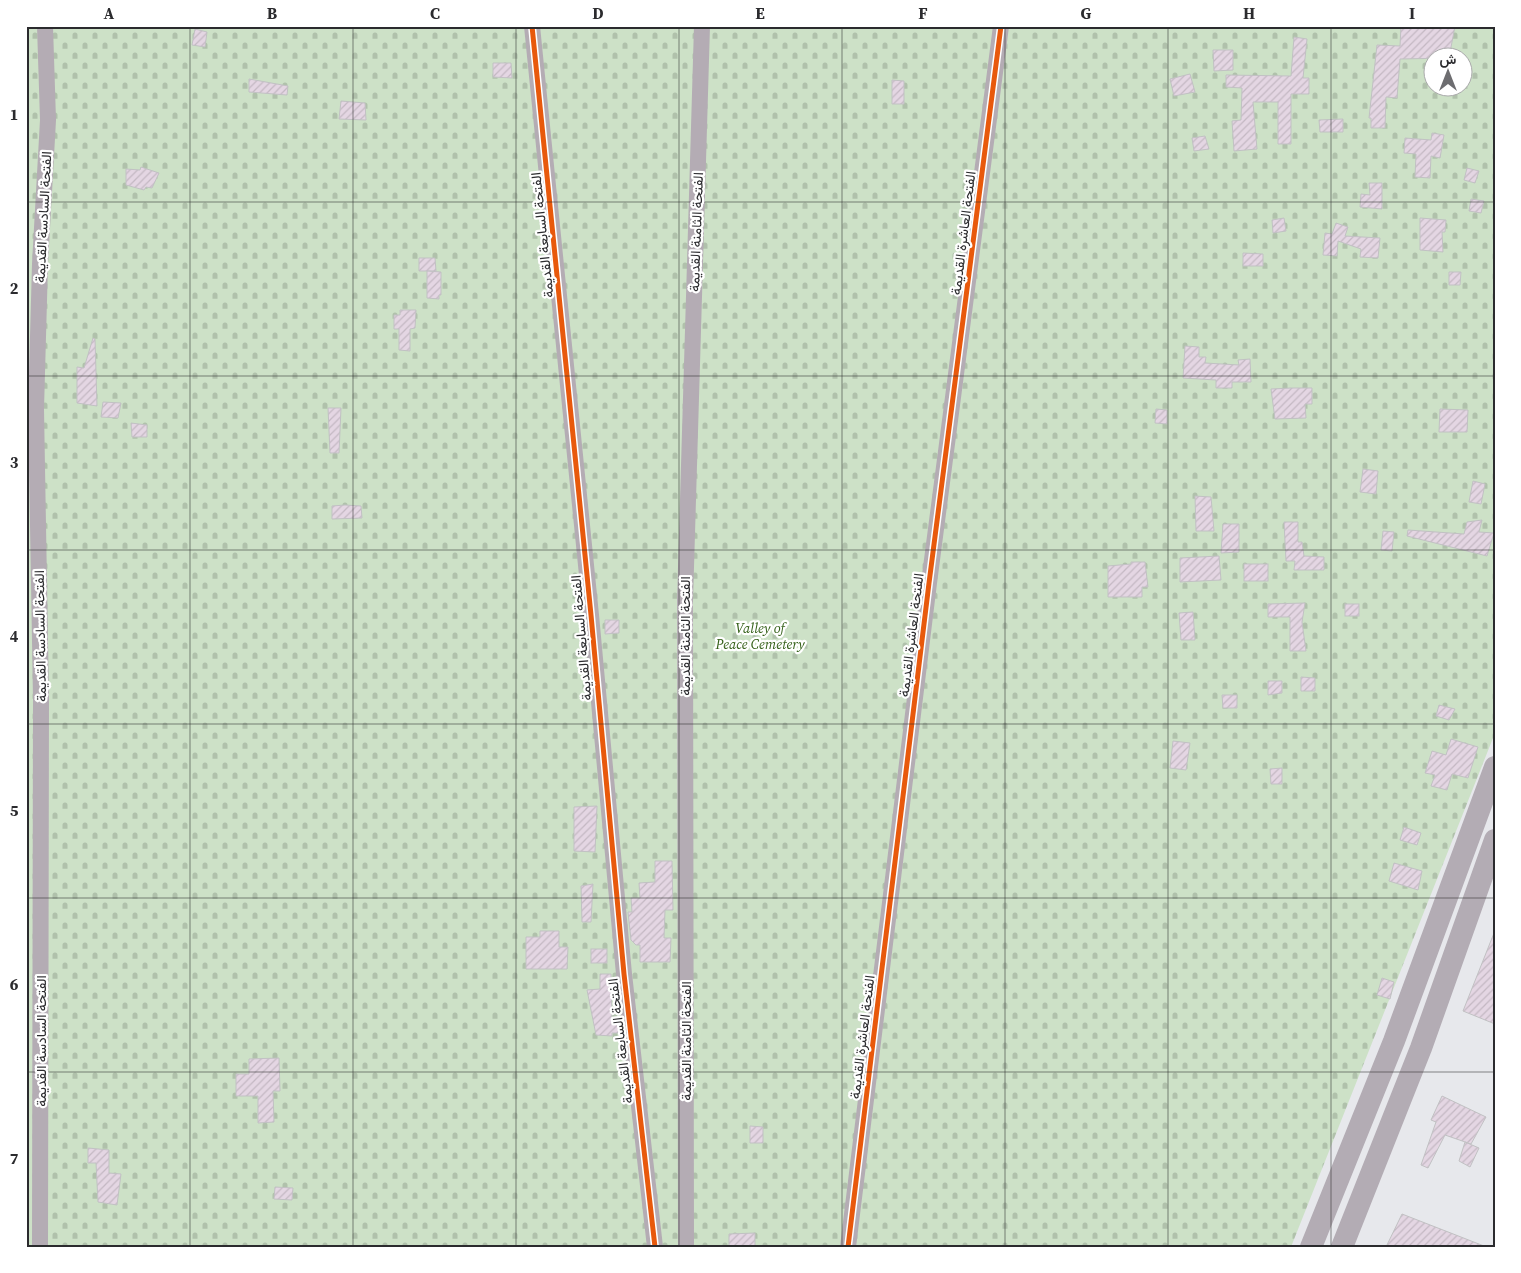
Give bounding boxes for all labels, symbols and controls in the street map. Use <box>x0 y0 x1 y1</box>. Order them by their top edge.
text: A <box>104 2 115 24</box>
text: B <box>267 2 278 24</box>
text: C <box>430 2 440 24</box>
text: D <box>592 2 604 24</box>
text: E <box>755 2 765 24</box>
text: F <box>918 2 928 24</box>
text: G <box>1081 2 1092 24</box>
text: H <box>1243 2 1255 24</box>
text: I <box>1409 2 1415 24</box>
north arrow <box>1424 48 1474 98</box>
text: ش <box>1440 49 1457 69</box>
text: 1 <box>10 103 18 125</box>
street label: الفتحة السادسة القديمة <box>30 151 56 283</box>
street label: الفتحة العاشرة القديمة <box>945 170 981 296</box>
street label: الفتحة السابعة القديمة <box>525 171 559 299</box>
street label: الفتحة الثامنة القديمة <box>684 172 708 292</box>
text: 2 <box>10 277 19 299</box>
text: 3 <box>10 451 19 473</box>
street label: الفتحة السادسة القديمة <box>29 570 51 702</box>
street label: الفتحة العاشرة القديمة <box>893 572 929 698</box>
street label: الفتحة السابعة القديمة <box>566 574 596 702</box>
street label: الفتحة الثامنة القديمة <box>675 576 695 696</box>
park label: Valley of Peace Cemetery <box>714 618 805 654</box>
text: 4 <box>10 625 19 647</box>
text: 5 <box>10 799 19 821</box>
text: 6 <box>10 973 19 995</box>
street label: الفتحة العاشرة القديمة <box>844 974 880 1100</box>
street label: الفتحة السادسة القديمة <box>31 975 51 1107</box>
street label: الفتحة السابعة القديمة <box>602 977 638 1105</box>
street label: الفتحة الثامنة القديمة <box>676 981 696 1101</box>
text: 7 <box>10 1147 19 1169</box>

